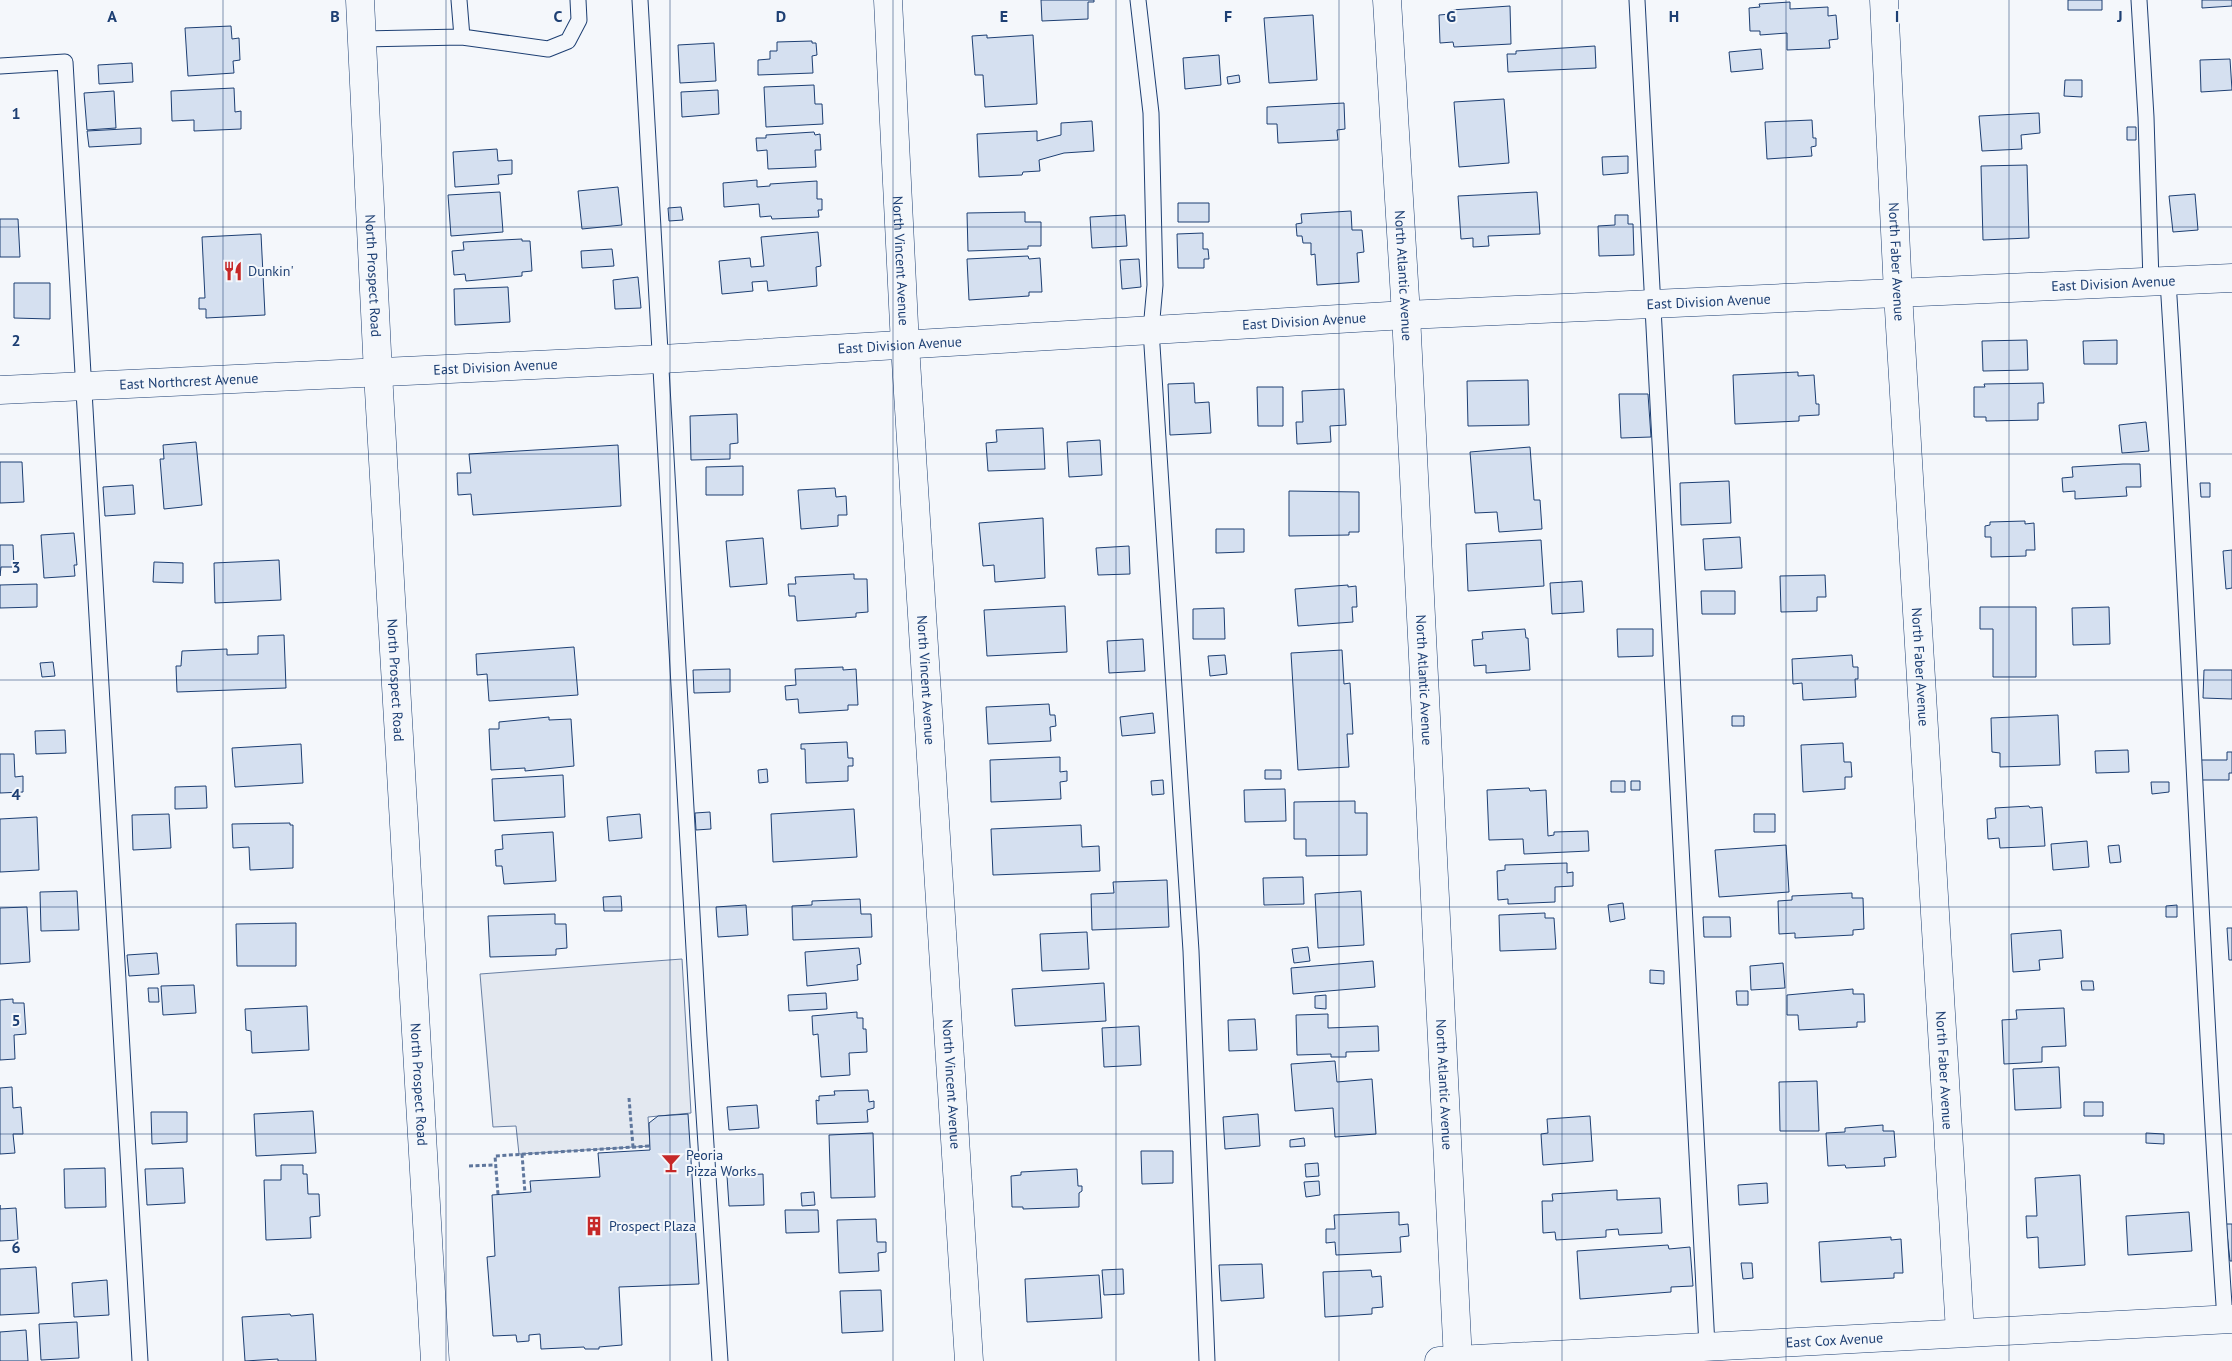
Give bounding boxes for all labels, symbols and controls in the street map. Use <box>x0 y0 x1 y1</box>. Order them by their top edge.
text: A <box>107 6 117 26</box>
text: B <box>330 6 340 26</box>
text: C <box>554 6 563 26</box>
text: D <box>776 6 786 26</box>
text: E <box>1000 6 1008 26</box>
text: F <box>1224 6 1232 26</box>
text: G <box>1446 6 1456 26</box>
text: H <box>1669 6 1679 26</box>
text: I <box>1895 6 1899 26</box>
text: J <box>2116 6 2123 26</box>
text: 1 <box>11 103 21 123</box>
street label: North Vincent Avenue <box>889 195 913 326</box>
street label: North Faber Avenue <box>1885 202 1909 322</box>
street label: North Atlantic Avenue <box>1391 210 1416 341</box>
street label: North Prospect Road <box>361 214 385 337</box>
restaurant icon: Dunkin' <box>222 260 244 282</box>
place label: Dunkin' <box>248 262 294 280</box>
street label: East Division Avenue <box>2051 272 2176 295</box>
street label: East Division Avenue <box>1646 290 1771 313</box>
street label: East Division Avenue <box>1242 308 1367 334</box>
text: 2 <box>11 330 21 350</box>
street label: East Division Avenue <box>837 332 962 358</box>
street label: East Division Avenue <box>433 355 558 379</box>
street label: East Northcrest Avenue <box>119 369 259 393</box>
text: 3 <box>11 557 21 577</box>
street label: North Faber Avenue <box>1908 607 1933 727</box>
street label: North Atlantic Avenue <box>1412 614 1436 746</box>
street label: North Vincent Avenue <box>913 615 939 745</box>
street label: North Prospect Road <box>383 618 408 742</box>
text: 4 <box>11 784 21 804</box>
text: 5 <box>11 1010 21 1030</box>
street label: North Faber Avenue <box>1932 1010 1957 1130</box>
street label: North Vincent Avenue <box>938 1019 965 1150</box>
street label: North Atlantic Avenue <box>1432 1019 1456 1150</box>
street label: North Prospect Road <box>407 1023 432 1146</box>
place label: Peoria Pizza Works <box>686 1146 756 1180</box>
bar icon: Peoria Pizza Works <box>660 1152 682 1174</box>
building icon: Prospect Plaza <box>583 1215 605 1237</box>
place label: Prospect Plaza <box>609 1217 696 1235</box>
text: 6 <box>11 1237 21 1257</box>
street label: East Cox Avenue <box>1785 1328 1884 1352</box>

